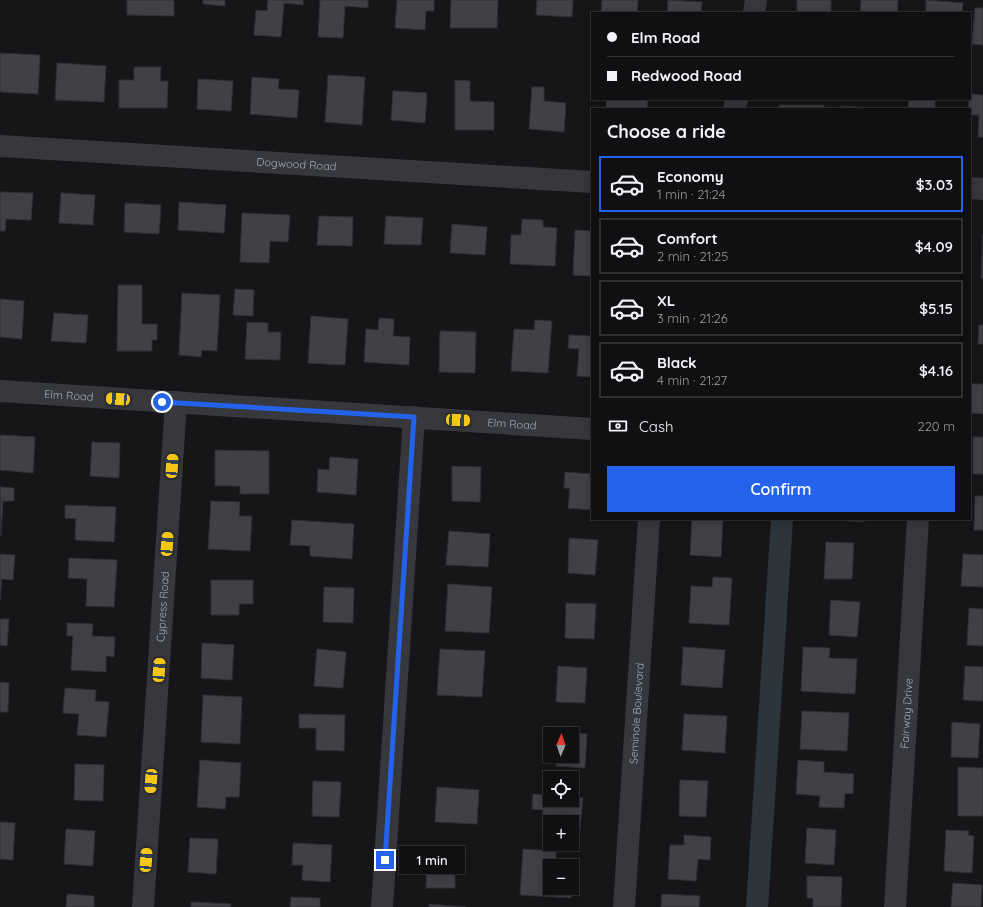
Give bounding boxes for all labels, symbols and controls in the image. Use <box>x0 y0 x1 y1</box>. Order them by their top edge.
text: Elm Road <box>631 28 700 47</box>
text: Redwood Road <box>631 66 742 85</box>
text: Choose a ride <box>607 120 726 143</box>
street label: Dogwood Road <box>256 155 337 173</box>
icon: car <box>609 166 645 202</box>
text: Economy <box>657 167 724 186</box>
text: $3.03 <box>916 175 953 194</box>
text: 1 min · 21:24 <box>657 186 725 202</box>
icon: car <box>609 228 645 264</box>
text: Comfort <box>657 229 718 248</box>
text: $4.09 <box>915 237 953 256</box>
text: 2 min · 21:25 <box>657 248 728 264</box>
icon: car <box>609 290 645 326</box>
text: XL <box>657 291 675 310</box>
text: $5.15 <box>919 299 953 318</box>
text: 3 min · 21:26 <box>657 310 728 326</box>
icon: car <box>609 352 645 388</box>
text: Black <box>657 353 697 372</box>
text: $4.16 <box>919 361 953 380</box>
text: 4 min · 21:27 <box>657 372 727 388</box>
street label: Elm Road <box>44 387 94 404</box>
car <box>106 392 130 406</box>
route start <box>153 393 171 411</box>
car <box>446 413 470 427</box>
street label: Elm Road <box>487 415 537 432</box>
icon: cash <box>607 415 629 437</box>
text: Cash <box>639 417 673 436</box>
text: 220 m <box>917 418 955 434</box>
car <box>165 454 179 478</box>
button: Confirm <box>607 466 955 512</box>
car <box>160 532 174 556</box>
street label: Cypress Road <box>153 571 172 643</box>
car <box>152 658 166 682</box>
street label: Seminole Boulevard <box>626 662 647 764</box>
street label: Fairway Drive <box>897 678 916 749</box>
north arrow <box>543 727 579 763</box>
map controls <box>543 727 579 895</box>
car <box>144 769 158 793</box>
button: locate <box>543 771 579 807</box>
button: + <box>543 815 579 851</box>
callout: 1 min <box>399 846 465 874</box>
car <box>139 848 153 872</box>
route end <box>376 851 394 869</box>
text: 1 min <box>416 852 448 868</box>
button: − <box>543 859 579 895</box>

